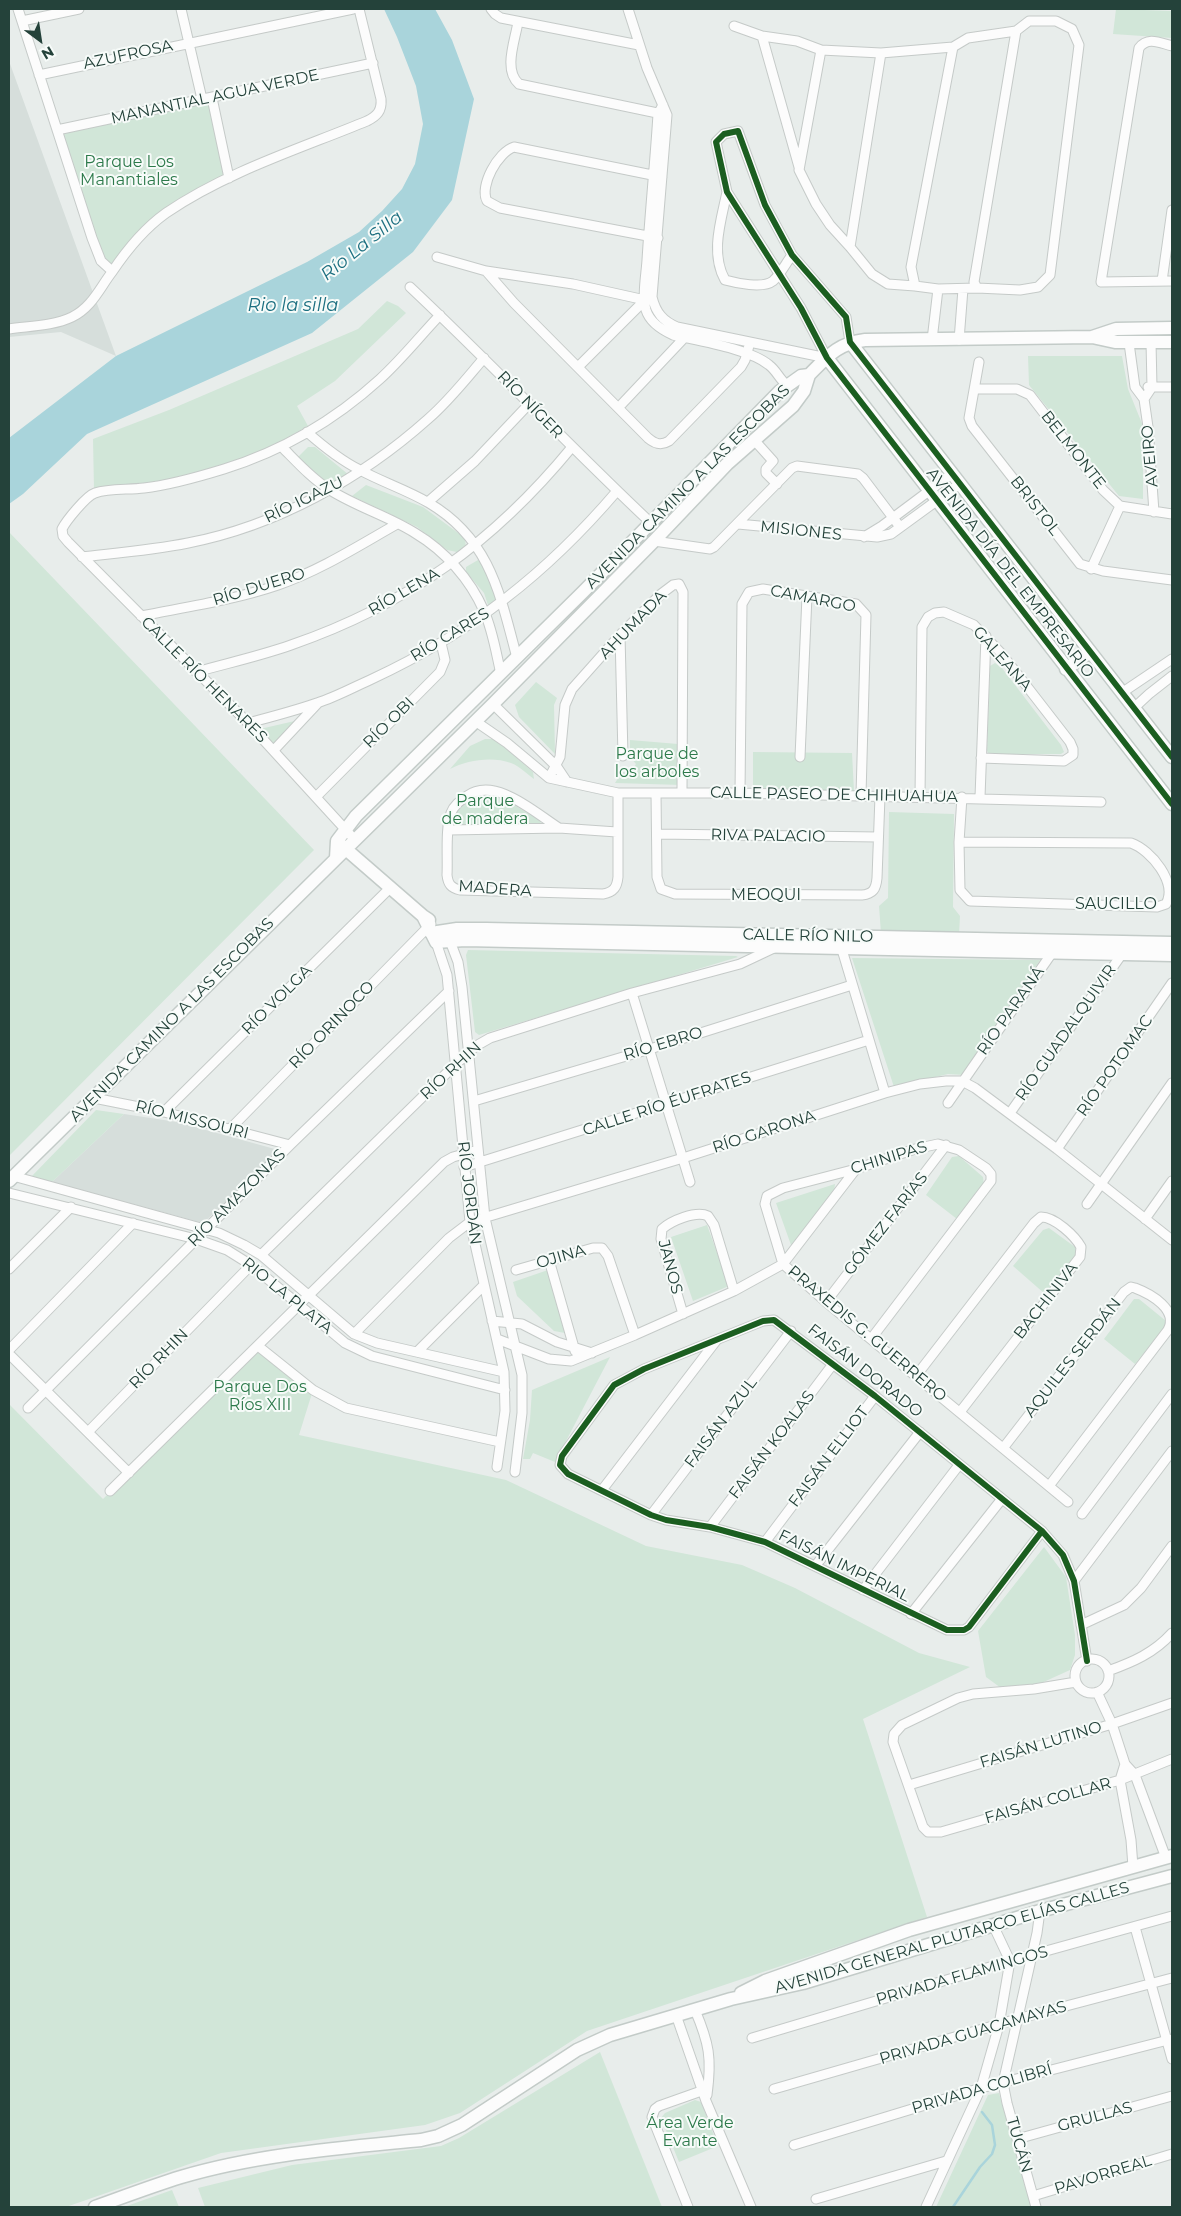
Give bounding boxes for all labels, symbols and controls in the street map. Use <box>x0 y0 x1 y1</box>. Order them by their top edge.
north arrow <box>15 15 65 65</box>
street label: AZUFROSA <box>82 36 174 74</box>
text: N <box>38 42 57 63</box>
street label: MANANTIAL AGUA VERDE <box>109 66 321 128</box>
park label: Parque Los Manantiales <box>80 152 178 190</box>
water label: Río La Silla <box>317 206 407 286</box>
water label: Rio la silla <box>247 295 339 317</box>
street label: RÍO NÍGER <box>493 367 567 443</box>
street label: AVENIDA CAMINO A LAS ESCOBAS <box>582 381 794 593</box>
street label: BELMONTE <box>1037 407 1109 493</box>
street label: AVEIRO <box>1138 424 1162 488</box>
street label: AVENIDA DÍA DEL EMPRESARIO <box>922 464 1098 682</box>
street label: RÍO IGAZU <box>261 473 347 527</box>
street label: BRISTOL <box>1006 473 1064 539</box>
street label: MISIONES <box>759 517 843 545</box>
street label: RÍO DUERO <box>210 564 308 610</box>
street label: RÍO LENA <box>365 564 443 620</box>
street label: CAMARGO <box>769 581 857 617</box>
street label: AHUMADA <box>595 587 671 663</box>
street label: RÍO CARES <box>407 604 493 666</box>
street label: CALLE RÍO HENARES <box>137 613 271 747</box>
street label: GALEANA <box>969 623 1035 695</box>
street label: RÍO OBI <box>359 693 419 753</box>
park label: Parque de los arboles <box>615 744 699 782</box>
street label: CALLE PASEO DE CHIHUAHUA <box>710 783 958 807</box>
park label: Parque de madera <box>442 791 528 829</box>
street label: RIVA PALACIO <box>710 825 826 847</box>
street label: MADERA <box>458 877 532 901</box>
street label: MEOQUI <box>731 885 801 905</box>
street label: SAUCILLO <box>1075 894 1157 914</box>
street label: AVENIDA CAMINO A LAS ESCOBAS <box>66 914 278 1126</box>
street label: CALLE RÍO NILO <box>742 925 874 947</box>
street label: RÍO VOLGA <box>238 961 316 1039</box>
street label: RÍO GUADALQUIVIR <box>1012 961 1120 1105</box>
street label: RÍO PARANÁ <box>973 963 1049 1059</box>
street label: RÍO ORINOCO <box>285 977 379 1073</box>
street label: RÍO POTOMAC <box>1073 1012 1157 1120</box>
street label: RÍO EBRO <box>621 1023 705 1065</box>
street label: RÍO RHIN <box>417 1038 485 1104</box>
street label: CALLE RÍO ÉUFRATES <box>580 1068 754 1140</box>
street label: RÍO MISSOURI <box>133 1097 251 1143</box>
street label: RÍO GARONA <box>710 1106 818 1158</box>
street label: CHINIPAS <box>848 1137 930 1179</box>
street label: RÍO JORDÁN <box>453 1140 485 1246</box>
street label: RÍO AMAZONAS <box>184 1145 290 1251</box>
street label: GÓMEZ FARÍAS <box>840 1169 932 1279</box>
street label: JANOS <box>654 1238 686 1296</box>
street label: OJINA <box>534 1241 588 1273</box>
street label: RIO LA PLATA <box>238 1254 336 1338</box>
street label: BACHINIVA <box>1010 1259 1082 1343</box>
street label: PRAXEDIS G. GUERRERO <box>784 1262 950 1406</box>
street label: AQUILES SERDÁN <box>1020 1295 1126 1421</box>
street label: FAISÁN DORADO <box>804 1320 926 1422</box>
street label: RÍO RHIN <box>126 1325 192 1393</box>
street label: FAISÁN AZUL <box>681 1374 761 1472</box>
park label: Parque Dos Ríos XIII <box>213 1377 307 1415</box>
street label: FAISÁN KOALAS <box>725 1387 819 1503</box>
street label: FAISÁN ELLIOT <box>785 1403 873 1511</box>
street label: FAISÁN IMPERIAL <box>775 1526 913 1606</box>
street label: FAISÁN LUTINO <box>978 1717 1104 1773</box>
street label: FAISÁN COLLAR <box>983 1774 1113 1828</box>
street label: AVENIDA GENERAL PLUTARCO ELÍAS CALLES <box>772 1878 1132 1998</box>
street label: PRIVADA FLAMINGOS <box>874 1942 1050 2010</box>
street label: PRIVADA GUACAMAYAS <box>877 1997 1069 2069</box>
street label: PRIVADA COLIBRÍ <box>910 2060 1054 2118</box>
street label: GRULLAS <box>1055 2098 1135 2136</box>
park label: Área Verde Evante <box>646 2113 734 2151</box>
street label: TUCÁN <box>1002 2115 1036 2175</box>
street label: PAVORREAL <box>1052 2151 1154 2199</box>

